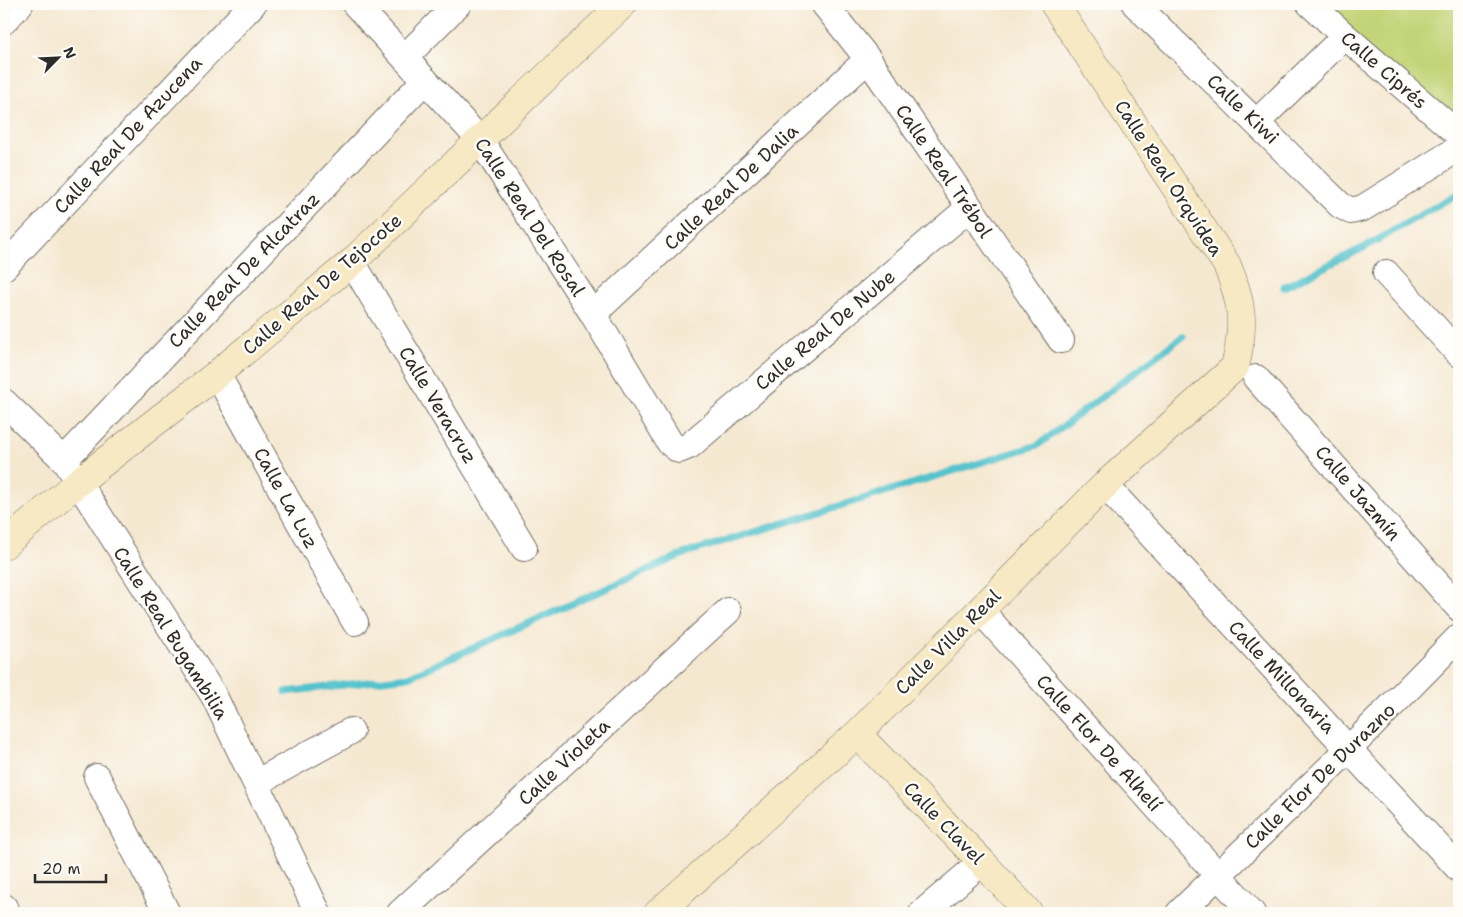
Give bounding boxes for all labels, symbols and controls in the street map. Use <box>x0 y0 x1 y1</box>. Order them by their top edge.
street label: Calle Ciprés <box>1336 26 1432 114</box>
north arrow <box>32 32 82 82</box>
text: N <box>59 44 80 61</box>
street label: Calle Real De Azucena <box>48 51 208 219</box>
street label: Calle Kiwi <box>1202 69 1284 149</box>
street label: Calle Real Orquídea <box>1109 95 1229 261</box>
street label: Calle Real Trébol <box>890 99 998 243</box>
street label: Calle Real De Dalia <box>659 118 804 256</box>
street label: Calle Real Del Rosal <box>469 133 591 301</box>
street label: Calle Real De Alcatraz <box>163 187 325 353</box>
street label: Calle Real De Tejocote <box>237 208 407 360</box>
street label: Calle Real De Nube <box>750 264 900 396</box>
street label: Calle Veracruz <box>393 342 483 468</box>
street label: Calle Jazmín <box>1310 440 1406 546</box>
street label: Calle La Luz <box>248 443 324 553</box>
street label: Calle Real Bugambilia <box>108 542 235 724</box>
street label: Calle Villa Real <box>890 583 1007 700</box>
street label: Calle Millonaria <box>1223 615 1341 739</box>
street label: Calle Flor De Alhelí <box>1031 669 1168 817</box>
street label: Calle Flor De Durazno <box>1239 697 1401 855</box>
street label: Calle Violeta <box>513 713 615 811</box>
street label: Calle Clavel <box>898 776 990 870</box>
scale bar <box>35 852 106 884</box>
text: 20 m <box>42 859 81 879</box>

